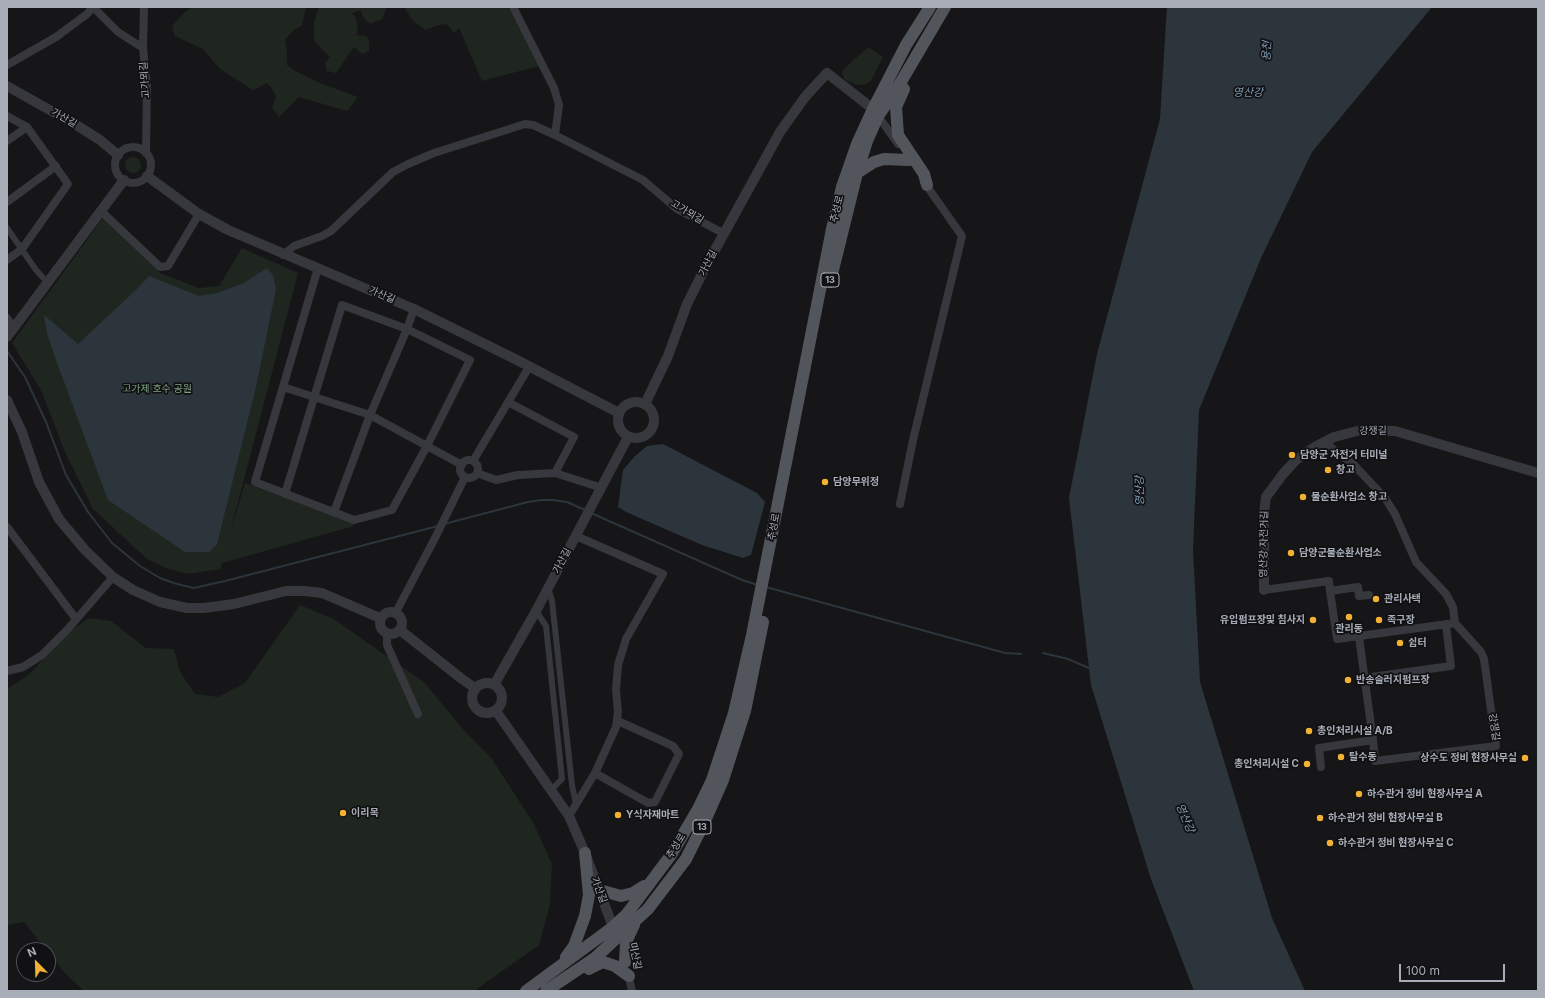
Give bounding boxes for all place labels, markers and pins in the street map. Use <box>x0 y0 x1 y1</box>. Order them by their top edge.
place label: 담양군 자전거 터미널 <box>1300 449 1388 461</box>
marker: 담양군 자전거 터미널 <box>1287 450 1297 460</box>
place label: 창고 <box>1336 464 1354 476</box>
marker: 창고 <box>1323 465 1333 475</box>
place label: 담양무위정 <box>833 476 879 488</box>
marker: 담양무위정 <box>820 477 830 487</box>
place label: 물순환사업소 창고 <box>1311 491 1387 503</box>
marker: 물순환사업소 창고 <box>1298 492 1308 502</box>
place label: 담양군물순환사업소 <box>1299 547 1382 559</box>
marker: 담양군물순환사업소 <box>1286 548 1296 558</box>
place label: 관리사택 <box>1384 593 1421 605</box>
marker: 관리사택 <box>1371 594 1381 604</box>
marker: 관리동 <box>1344 612 1354 622</box>
place label: 유입펌프장및 침사지 <box>1220 614 1305 626</box>
place label: 족구장 <box>1387 614 1415 626</box>
marker: 유입펌프장및 침사지 <box>1308 615 1318 625</box>
marker: 족구장 <box>1374 615 1384 625</box>
place label: 관리동 <box>1335 623 1363 635</box>
place label: 쉼터 <box>1408 637 1426 649</box>
marker: 쉼터 <box>1395 638 1405 648</box>
place label: 반송슬러지펌프장 <box>1356 674 1430 686</box>
marker: 반송슬러지펌프장 <box>1343 675 1353 685</box>
place label: 총인처리시설 A/B <box>1317 725 1393 737</box>
marker: 총인처리시설 A/B <box>1304 726 1314 736</box>
place label: 탈수동 <box>1349 751 1377 763</box>
marker: 탈수동 <box>1336 752 1346 762</box>
place label: 상수도 정비 현장사무실 <box>1420 752 1517 764</box>
marker: 상수도 정비 현장사무실 <box>1520 753 1530 763</box>
place label: 총인처리시설 C <box>1234 758 1299 770</box>
marker: 총인처리시설 C <box>1302 759 1312 769</box>
place label: 하수관거 정비 현장사무실 A <box>1367 788 1483 800</box>
marker: 하수관거 정비 현장사무실 A <box>1354 789 1364 799</box>
place label: 이리목 <box>351 807 379 819</box>
marker: 이리목 <box>338 808 348 818</box>
place label: Y식자재마트 <box>626 809 679 821</box>
marker: Y식자재마트 <box>613 810 623 820</box>
place label: 하수관거 정비 현장사무실 B <box>1328 812 1443 824</box>
marker: 하수관거 정비 현장사무실 B <box>1315 813 1325 823</box>
place label: 하수관거 정비 현장사무실 C <box>1338 837 1454 849</box>
marker: 하수관거 정비 현장사무실 C <box>1325 838 1335 848</box>

